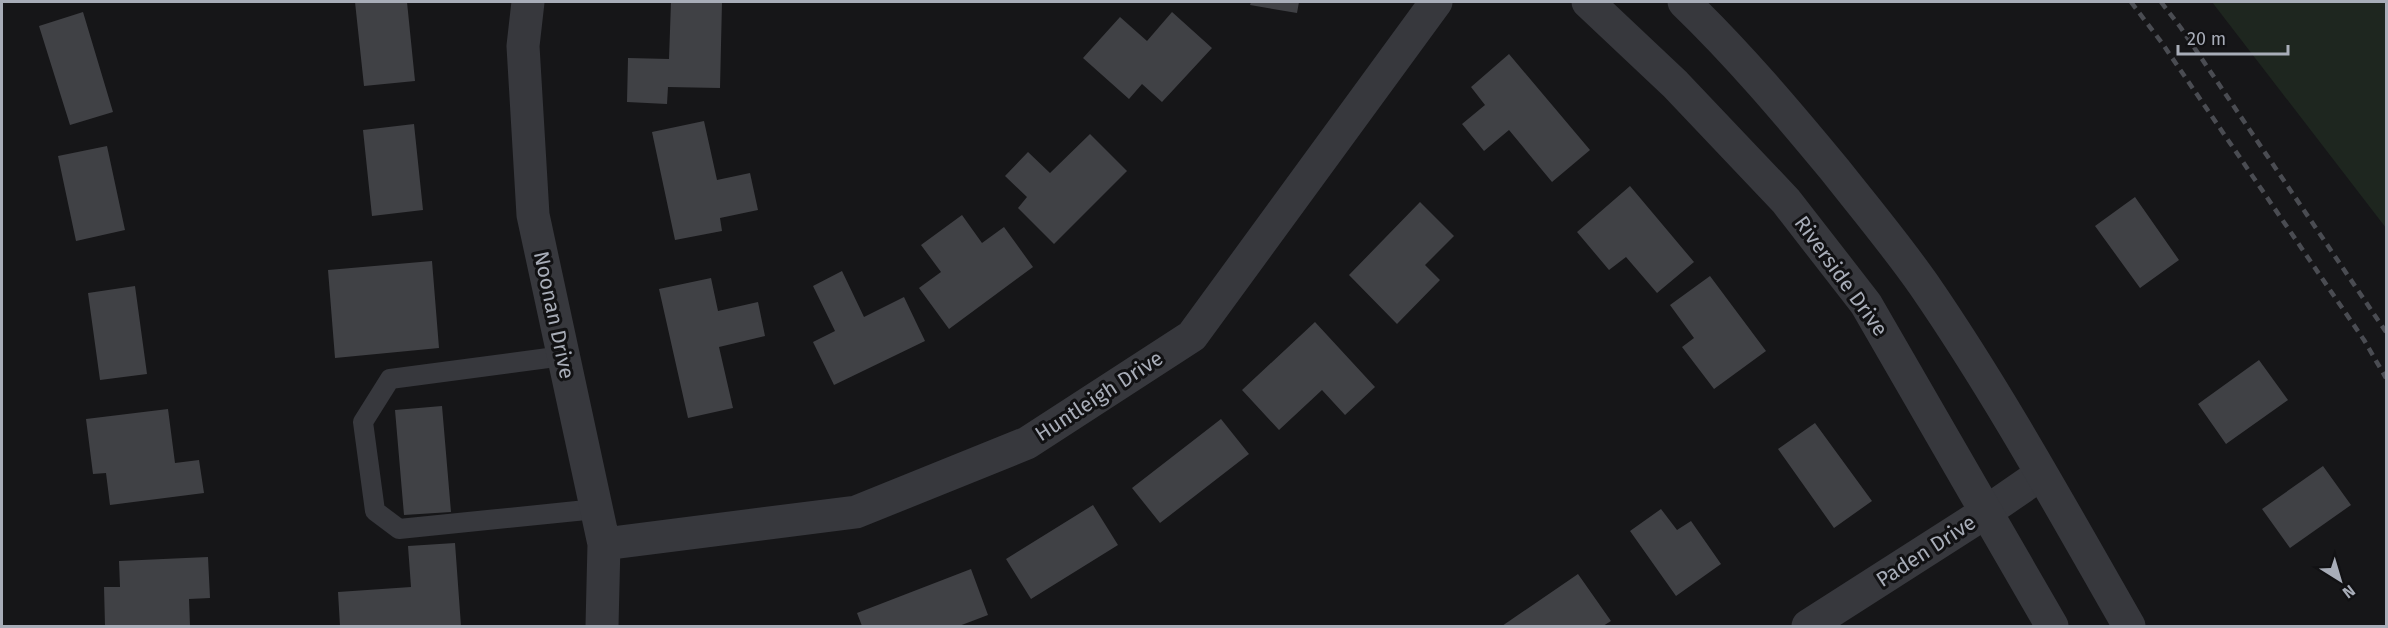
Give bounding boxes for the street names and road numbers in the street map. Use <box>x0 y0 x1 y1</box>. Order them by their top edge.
street label: Riverside Drive <box>1789 211 1893 341</box>
street label: Noonan Drive <box>528 249 580 381</box>
street label: Huntleigh Drive <box>1030 345 1168 447</box>
street label: Paden Drive <box>1871 509 1981 593</box>

